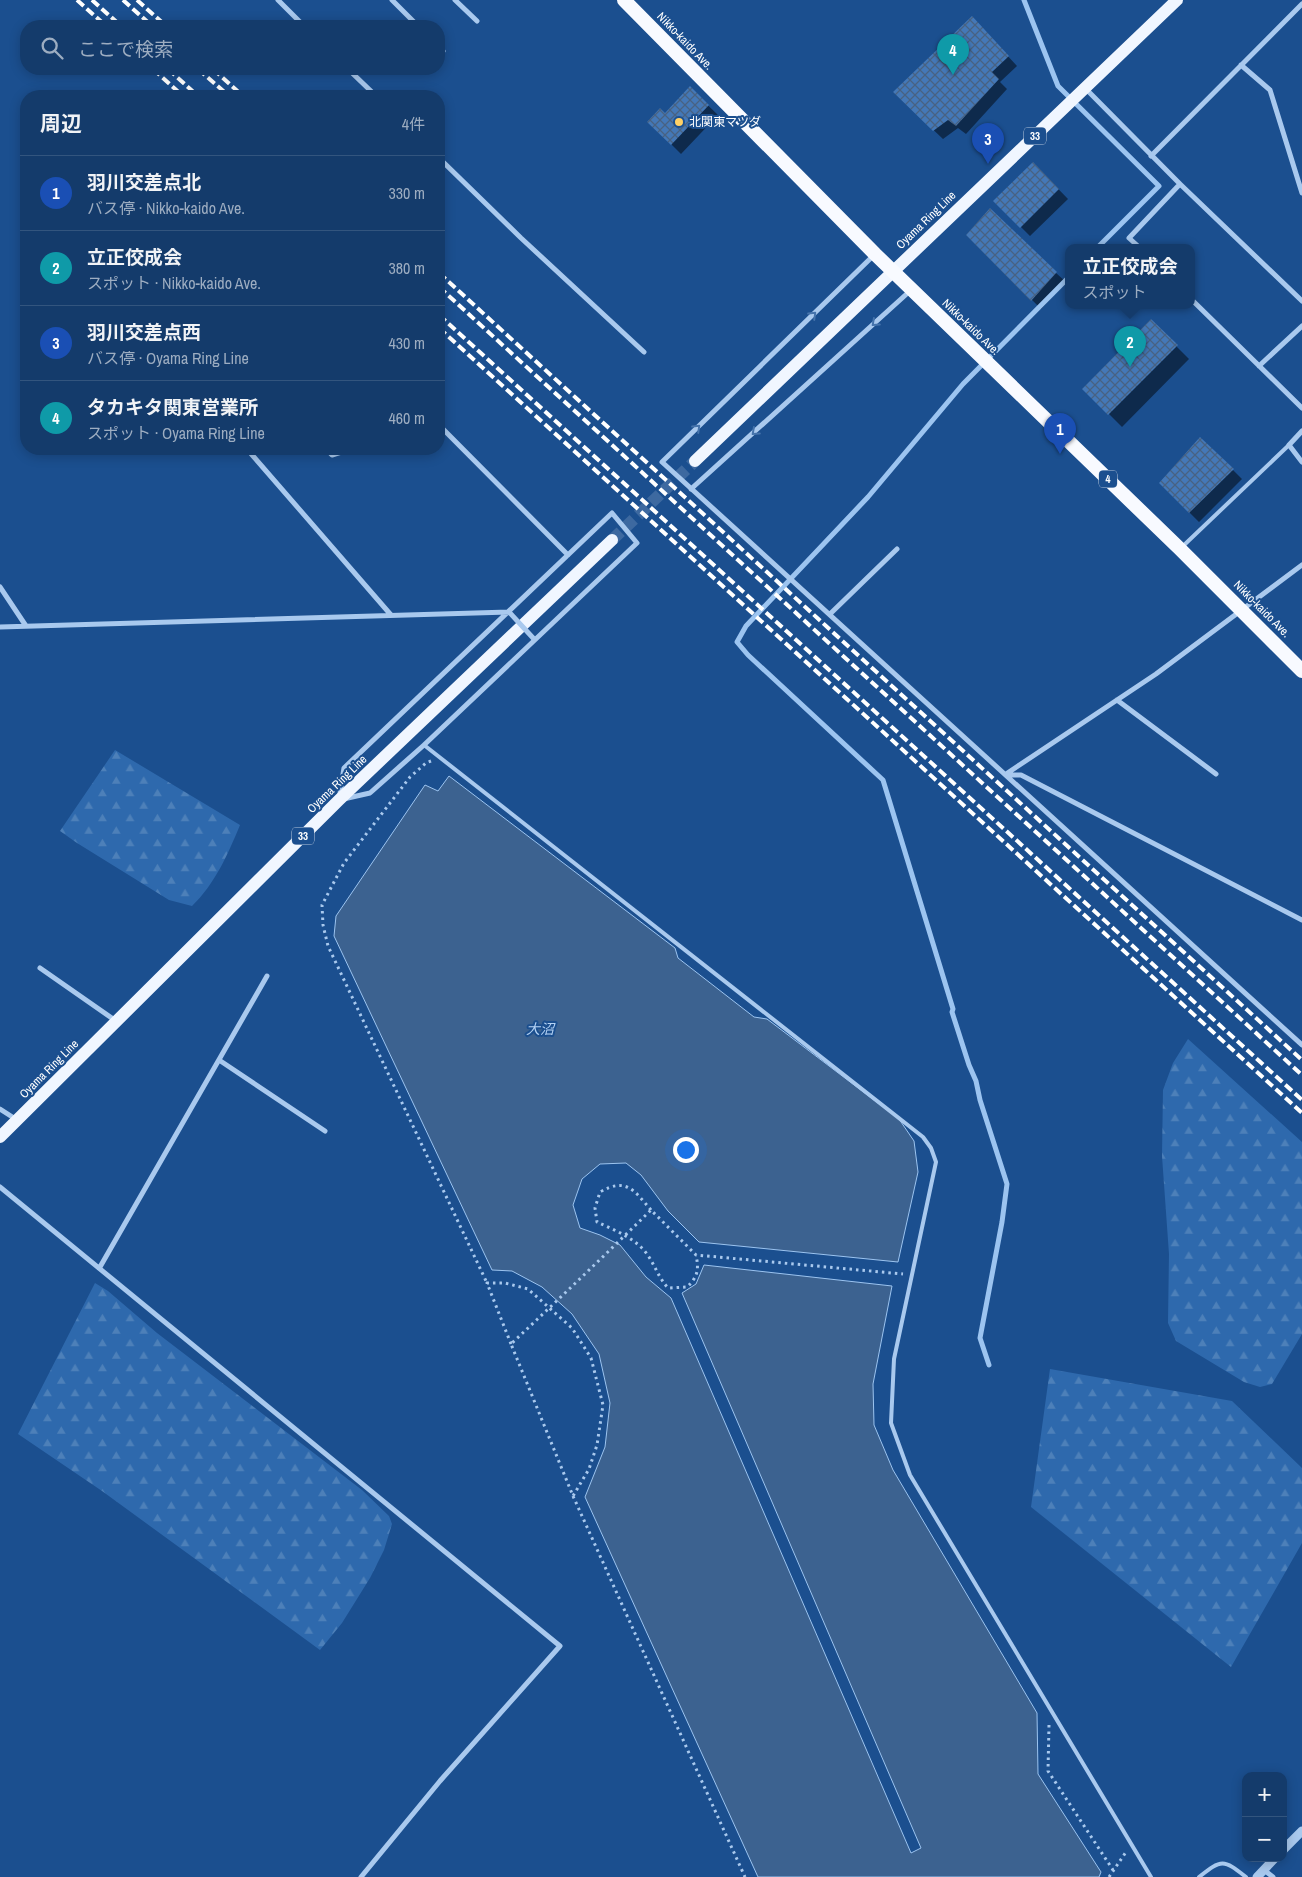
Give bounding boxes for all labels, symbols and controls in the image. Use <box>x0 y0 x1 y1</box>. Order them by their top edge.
street label: Nikko-kaido Ave. <box>653 9 717 73</box>
search box <box>20 20 445 75</box>
icon: search <box>38 34 66 62</box>
pin: 4 <box>937 34 969 75</box>
text: ここで検索 <box>78 36 173 62</box>
text: 周辺 <box>40 109 82 138</box>
text: 4件 <box>402 113 425 135</box>
place label: 北関東マツダ <box>689 114 761 130</box>
marker: 北関東マツダ <box>673 116 685 128</box>
pin: 3 <box>972 123 1004 164</box>
road number: 33 <box>1024 128 1046 144</box>
text: 羽川交差点北 <box>87 169 201 195</box>
text: 1 <box>52 182 60 204</box>
text: 330 m <box>389 182 425 204</box>
street label: Oyama Ring Line <box>893 187 959 253</box>
text: バス停 · Nikko-kaido Ave. <box>87 197 245 219</box>
text: 立正佼成会 <box>87 244 182 270</box>
popup <box>1065 244 1195 309</box>
text: 立正佼成会 <box>1082 253 1178 279</box>
text: 2 <box>52 257 60 279</box>
text: 380 m <box>389 257 425 279</box>
text: スポット · Nikko-kaido Ave. <box>87 272 261 294</box>
text: スポット <box>1082 281 1147 303</box>
street label: Nikko-kaido Ave. <box>939 295 1003 359</box>
one-way arrow <box>807 311 816 320</box>
one-way arrow <box>872 317 881 326</box>
text: 羽川交差点西 <box>87 319 201 345</box>
pin: 2 <box>1114 326 1146 367</box>
text: 3 <box>52 332 60 354</box>
text: 430 m <box>389 332 425 354</box>
text: バス停 · Oyama Ring Line <box>87 347 249 369</box>
text: タカキタ関東営業所 <box>87 394 258 420</box>
text: 4 <box>52 407 60 429</box>
text: 460 m <box>389 407 425 429</box>
pin: 1 <box>1044 413 1076 454</box>
text: スポット · Oyama Ring Line <box>87 422 265 444</box>
one-way arrow <box>691 425 700 434</box>
one-way arrow <box>751 426 760 435</box>
road number: 4 <box>1099 470 1117 488</box>
street label: Nikko-kaido Ave. <box>1230 577 1294 641</box>
street label: Oyama Ring Line <box>304 751 370 817</box>
road number: 33 <box>292 828 314 844</box>
water label: 大沼 <box>526 1020 556 1038</box>
street label: Oyama Ring Line <box>16 1036 82 1102</box>
your location <box>673 1137 699 1163</box>
map controls <box>1242 1772 1287 1862</box>
button: + <box>1242 1772 1287 1817</box>
button: − <box>1242 1817 1287 1862</box>

